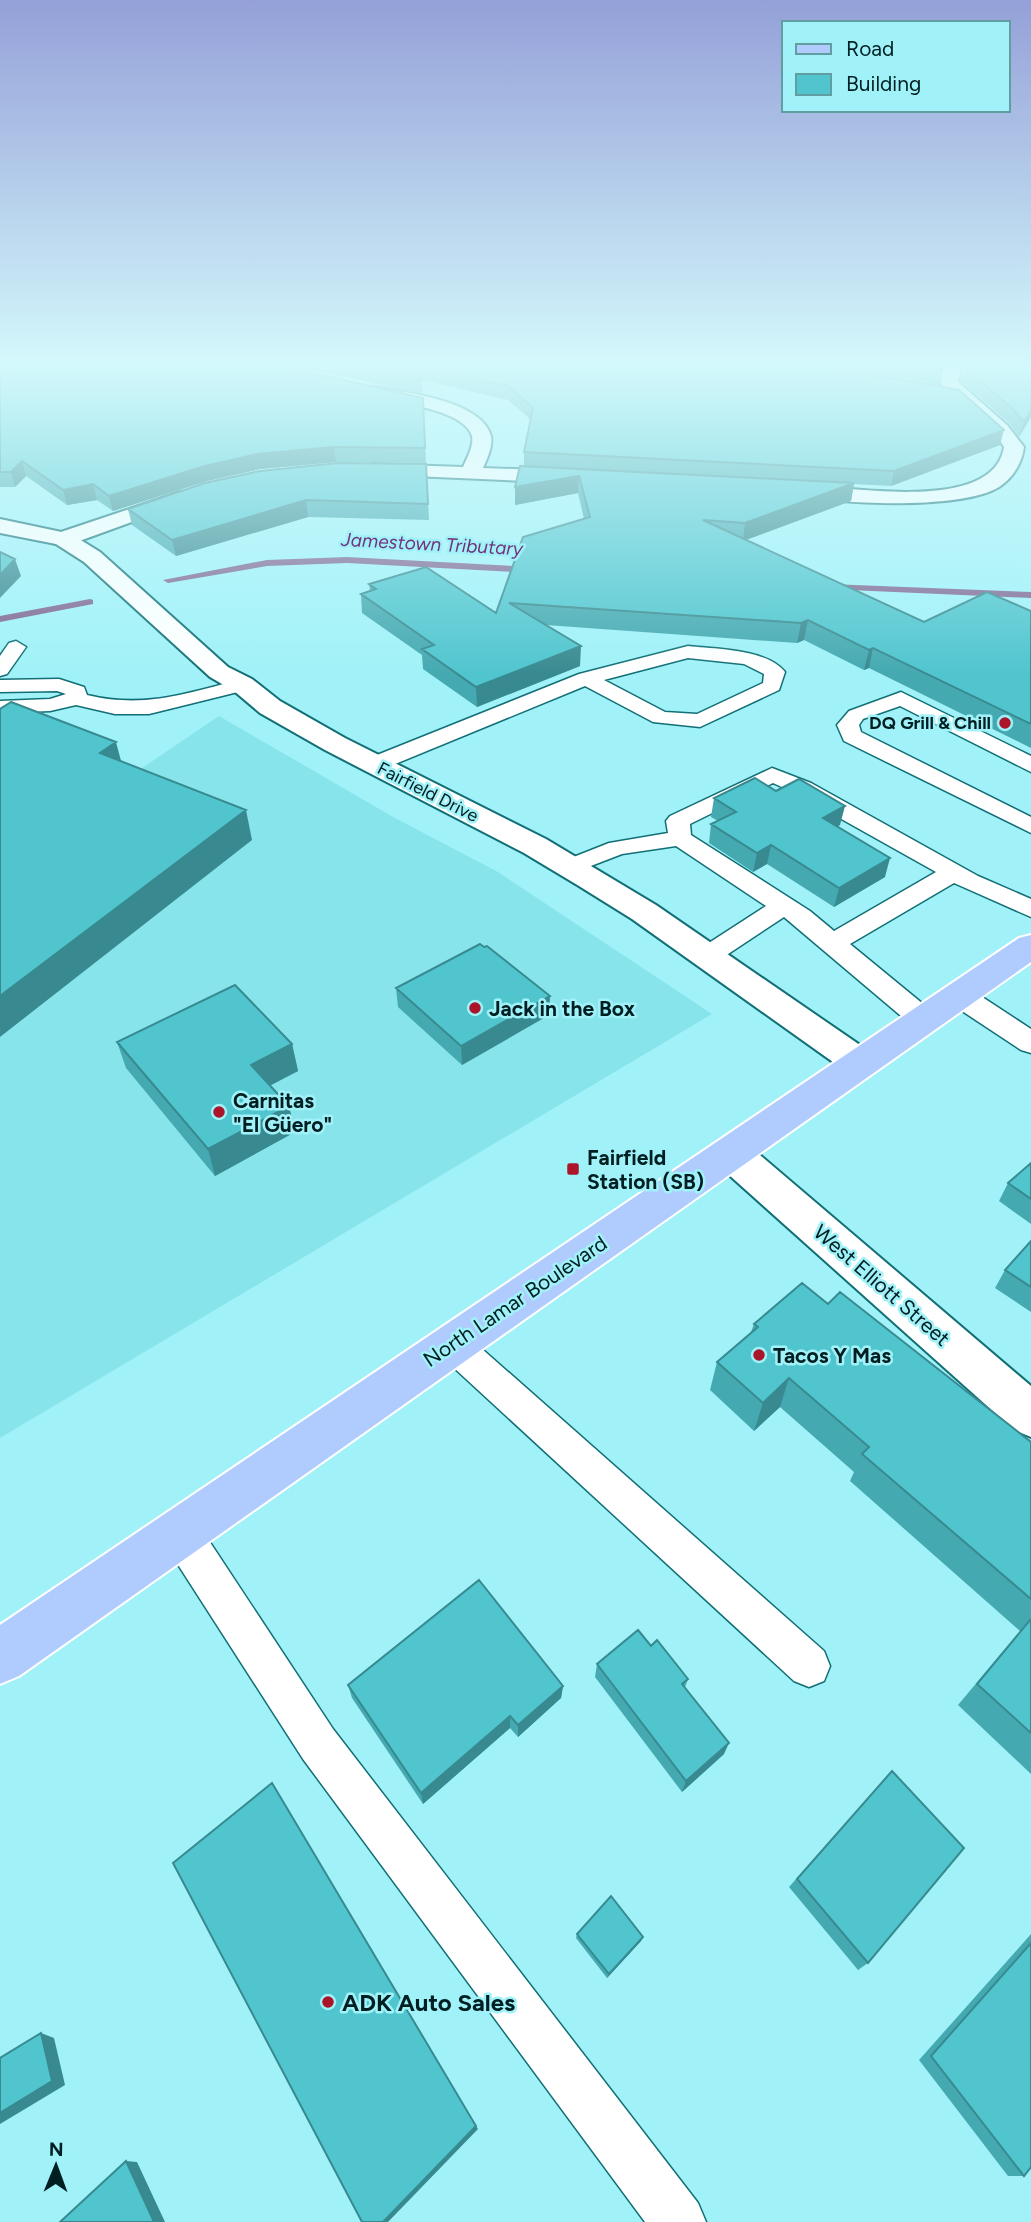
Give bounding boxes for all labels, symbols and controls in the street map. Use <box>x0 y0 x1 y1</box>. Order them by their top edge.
legend <box>782 21 1010 112</box>
text: Road <box>846 36 894 61</box>
text: Building <box>846 71 921 96</box>
water label: Jamestown Tributary <box>340 528 524 560</box>
place label: DQ Grill & Chill <box>869 712 991 734</box>
marker: DQ Grill & Chill <box>997 715 1013 731</box>
street label: Fairfield Drive <box>374 757 482 827</box>
place label: Jack in the Box <box>489 996 636 1021</box>
marker: Jack in the Box <box>467 1000 483 1016</box>
place label: Carnitas "El Güero" <box>233 1088 332 1137</box>
marker: Carnitas "El Güero" <box>211 1104 227 1120</box>
place label: Fairfield Station (SB) <box>587 1145 704 1194</box>
marker: Fairfield Station (SB) <box>565 1161 581 1177</box>
street label: West Elliott Street <box>809 1219 955 1351</box>
street label: North Lamar Boulevard <box>418 1230 612 1372</box>
place label: Tacos Y Mas <box>773 1343 891 1368</box>
marker: Tacos Y Mas <box>751 1347 767 1363</box>
place label: ADK Auto Sales <box>342 1988 515 2017</box>
marker: ADK Auto Sales <box>320 1994 336 2010</box>
north arrow <box>21 2131 91 2201</box>
text: N <box>49 2138 64 2161</box>

